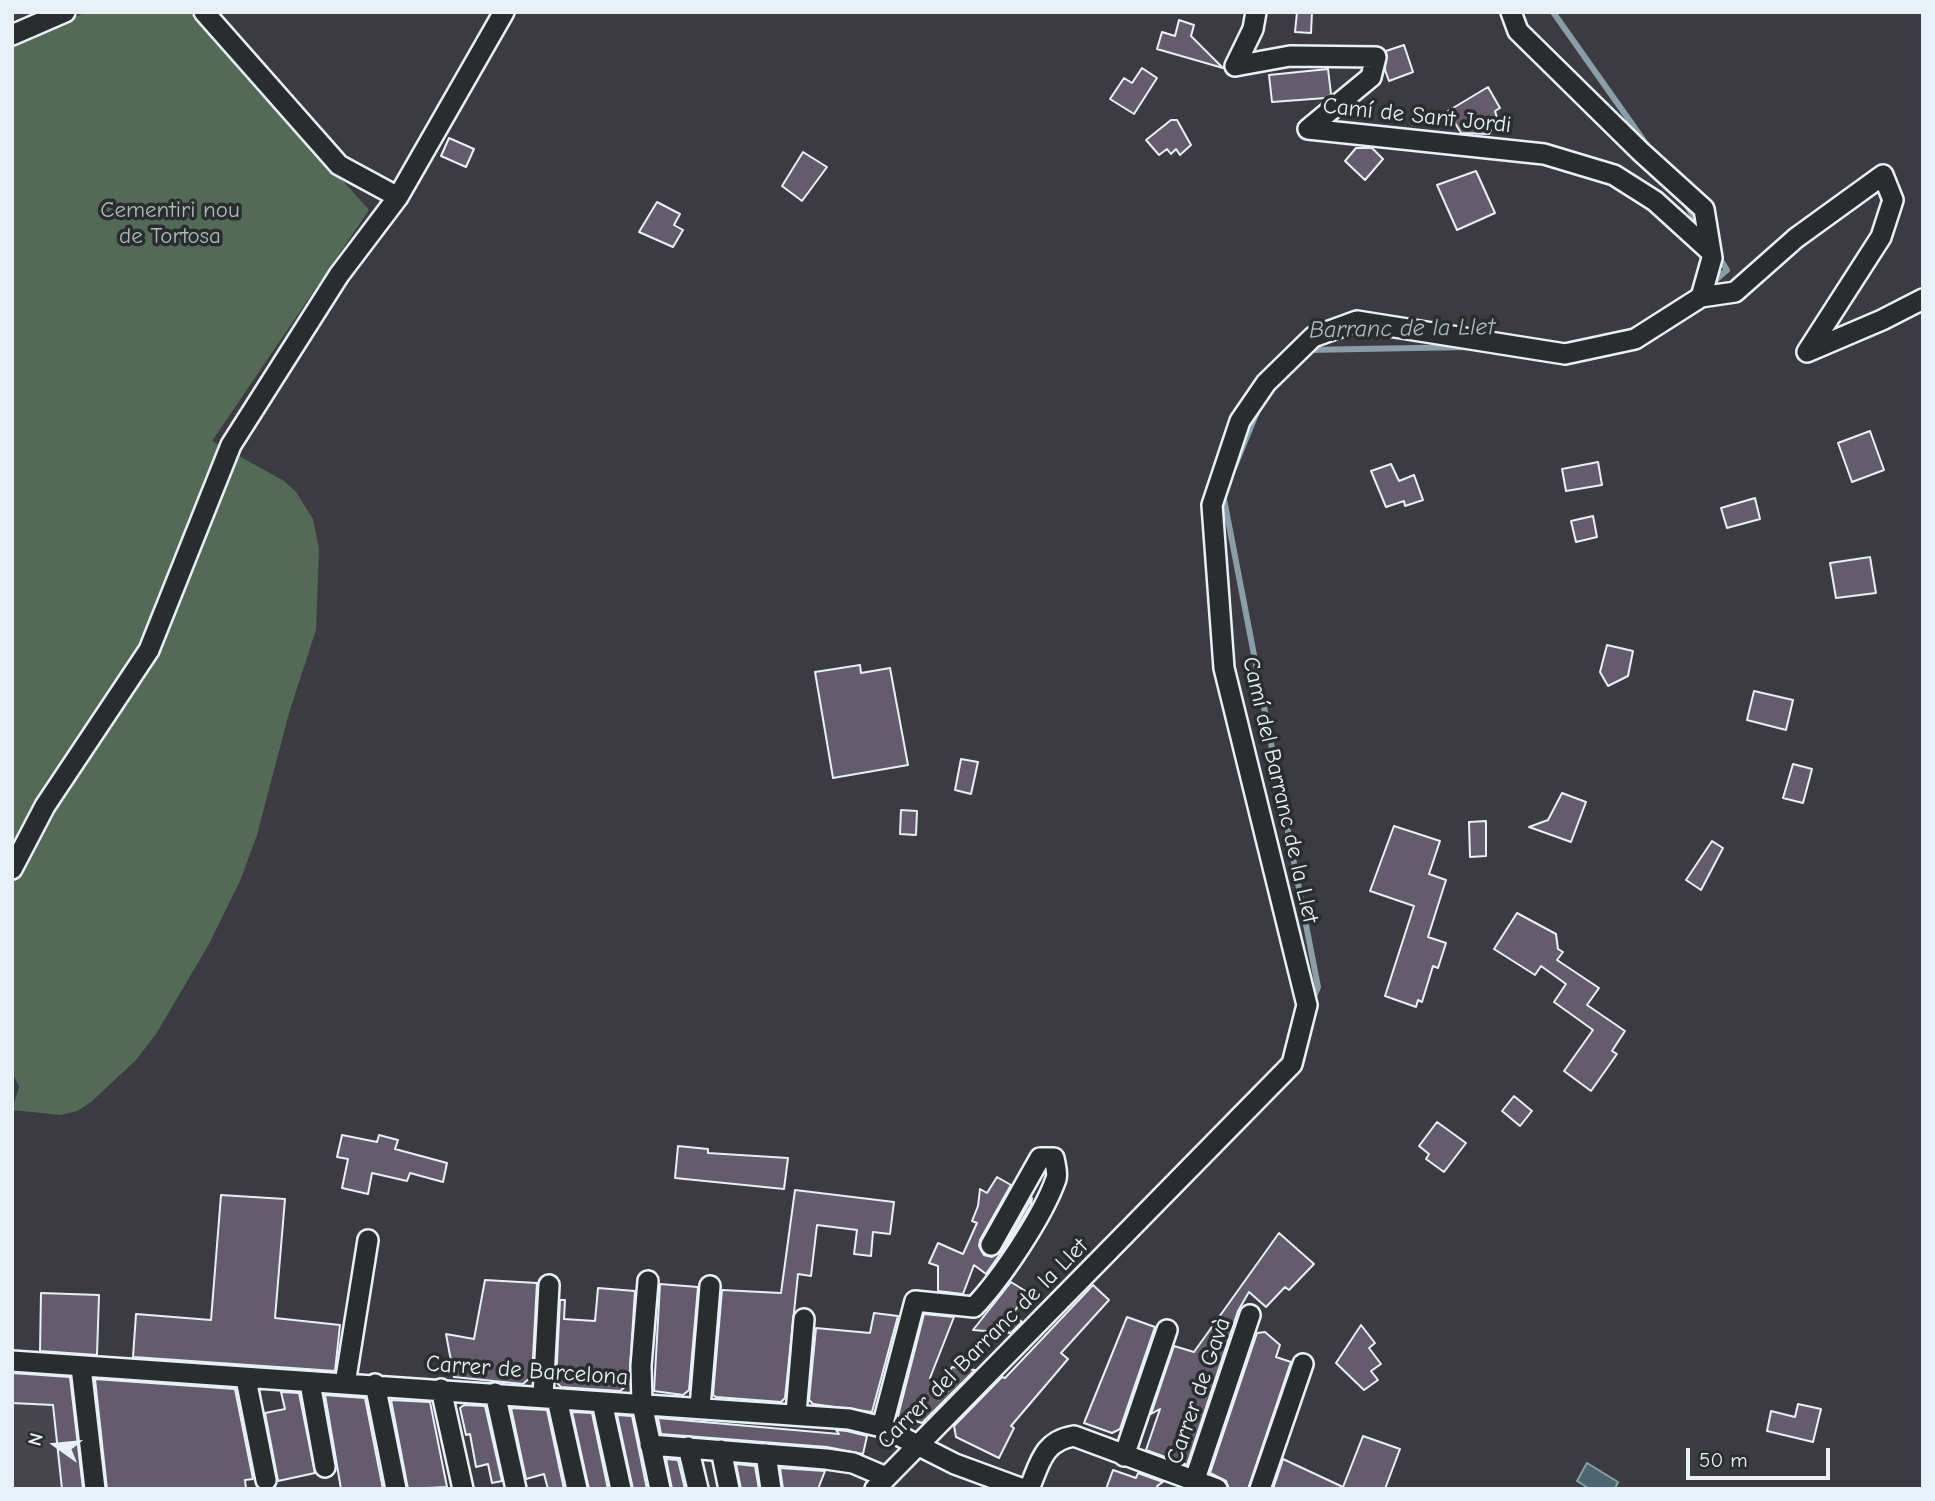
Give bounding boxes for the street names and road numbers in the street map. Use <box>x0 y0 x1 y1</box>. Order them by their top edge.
street label: Camí de Sant Jordi <box>1321 92 1513 140</box>
street label: Camí del Barranc de la Llet <box>1236 654 1324 926</box>
street label: Carrer del Barranc de la Llet <box>872 1233 1094 1455</box>
street label: Carrer de Gavà <box>1161 1314 1237 1468</box>
street label: Carrer de Barcelona <box>425 1350 629 1392</box>

